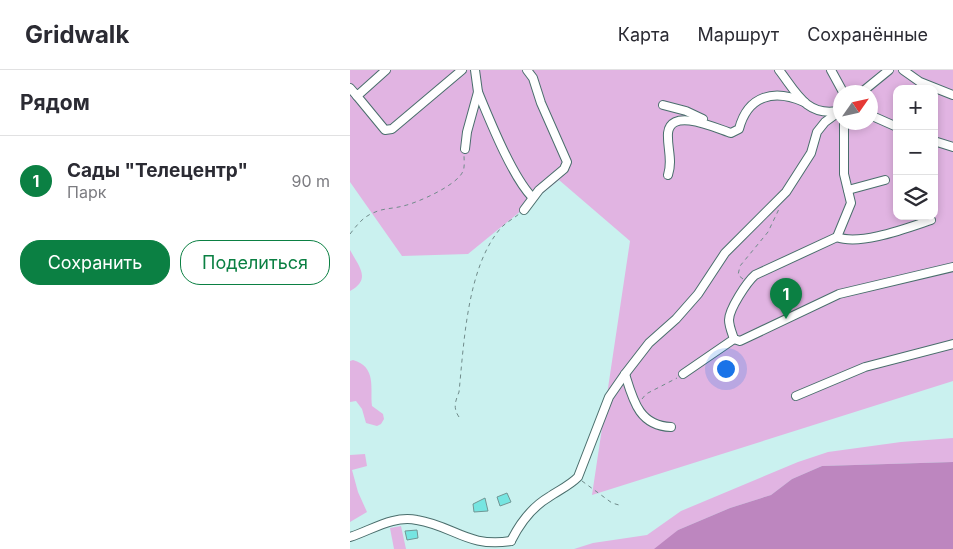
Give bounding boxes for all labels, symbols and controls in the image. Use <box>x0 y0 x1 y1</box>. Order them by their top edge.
text: Gridwalk <box>25 20 129 49</box>
text: Карта <box>618 24 670 45</box>
text: Маршрут <box>698 24 779 45</box>
text: Сохранённые <box>807 24 928 45</box>
north arrow <box>833 85 878 130</box>
map controls <box>893 85 938 220</box>
button: + <box>893 85 938 130</box>
text: Рядом <box>20 90 90 115</box>
button: − <box>893 130 938 175</box>
text: Сады "Телецентр" <box>67 159 248 182</box>
text: 1 <box>33 171 39 191</box>
text: 90 m <box>291 171 330 191</box>
button: layers <box>893 175 938 220</box>
text: Парк <box>67 182 106 202</box>
button: Сохранить <box>20 240 170 285</box>
button: Поделиться <box>180 240 330 285</box>
pin: 1 <box>770 278 802 319</box>
your location <box>713 356 739 382</box>

